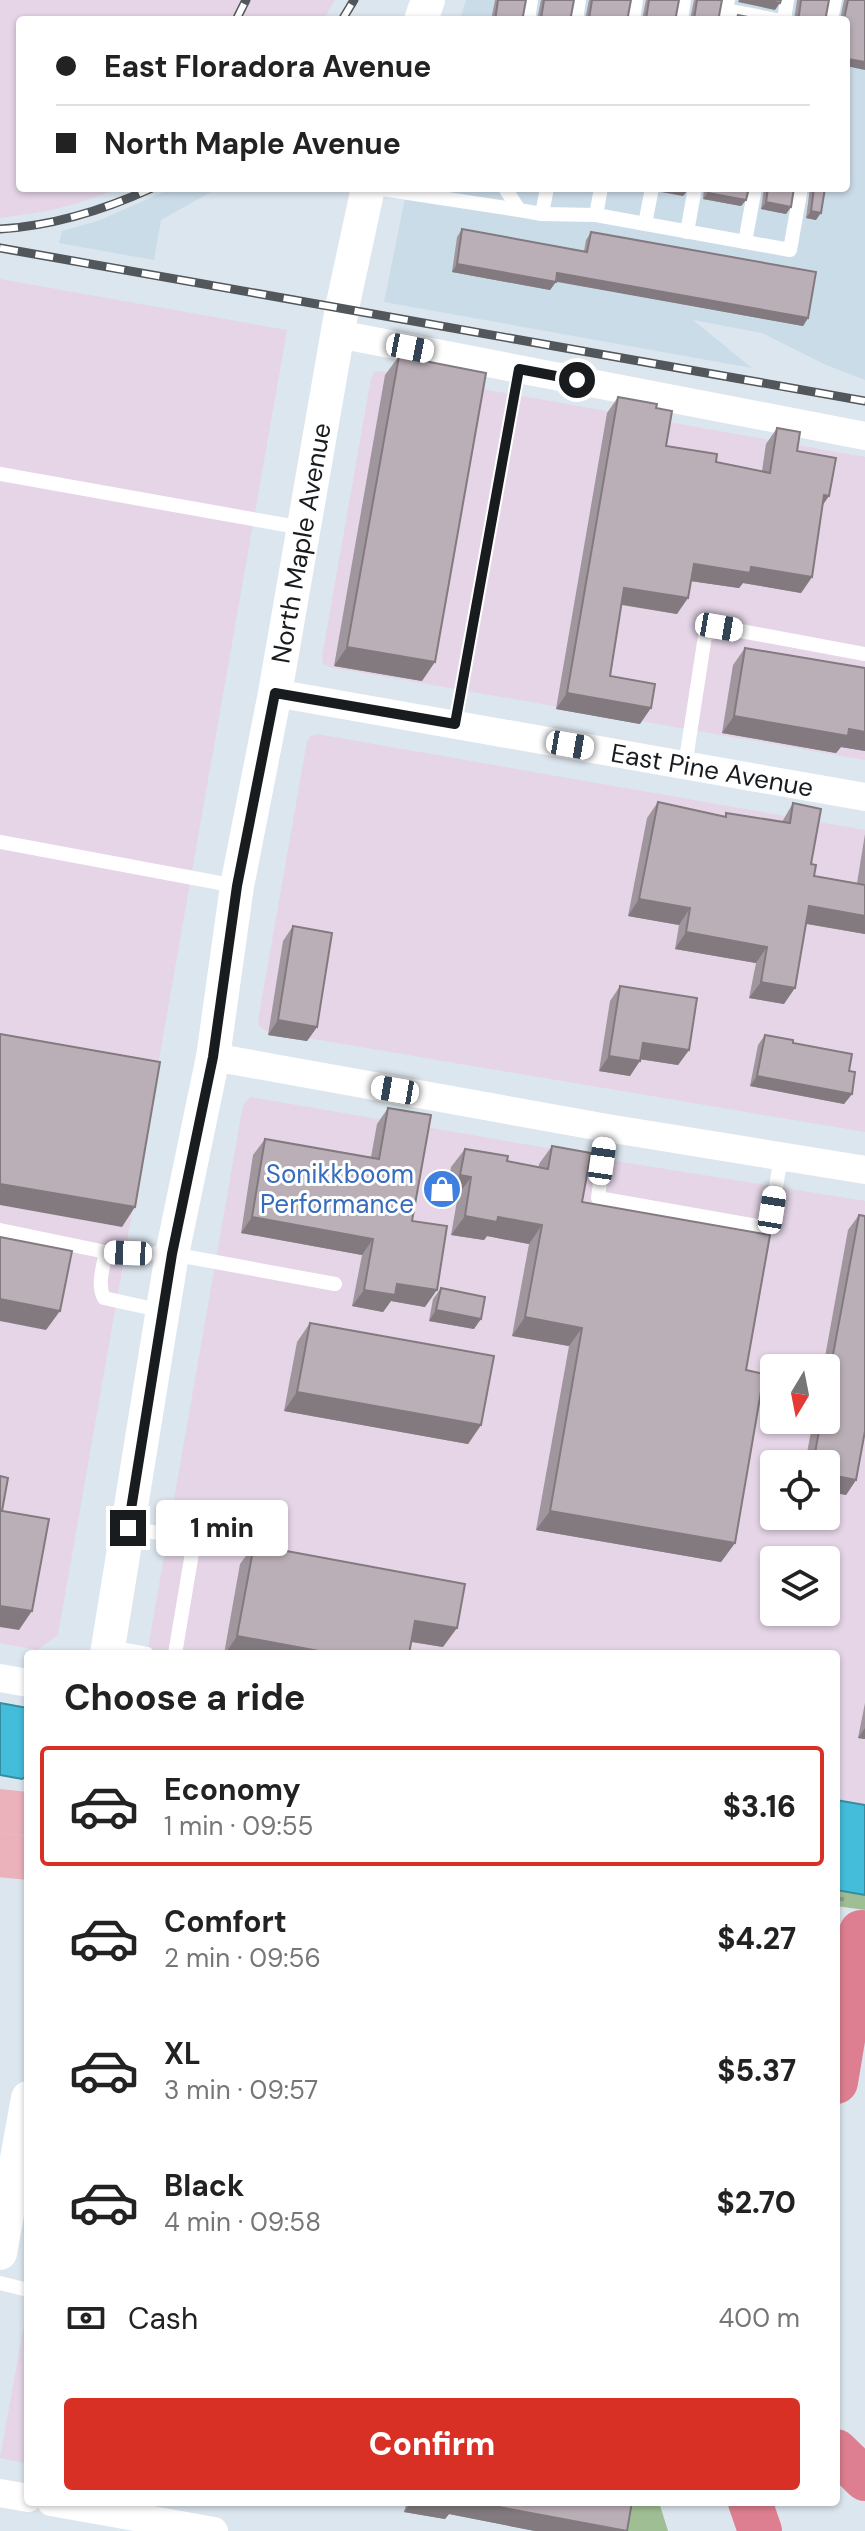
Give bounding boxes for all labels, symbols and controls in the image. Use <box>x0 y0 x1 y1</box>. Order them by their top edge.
text: East Floradora Avenue <box>104 47 431 86</box>
text: North Maple Avenue <box>104 124 401 163</box>
car <box>384 332 436 364</box>
route start <box>559 362 595 398</box>
street label: North Maple Avenue <box>263 420 339 666</box>
car <box>693 611 745 643</box>
car <box>544 729 596 761</box>
street label: East Pine Avenue <box>608 736 816 805</box>
car <box>369 1074 421 1106</box>
car <box>587 1136 617 1186</box>
place label: Sonikkboom Performance <box>260 1157 414 1221</box>
shop icon: Sonikkboom Performance <box>421 1168 463 1210</box>
car <box>756 1184 788 1236</box>
car <box>104 1240 152 1266</box>
north arrow <box>760 1354 840 1434</box>
map controls <box>760 1354 840 1626</box>
button: locate <box>760 1450 840 1530</box>
callout: 1 min <box>156 1500 288 1556</box>
route end <box>110 1510 146 1546</box>
text: 1 min <box>190 1511 254 1545</box>
button: layers <box>760 1546 840 1626</box>
text: Choose a ride <box>64 1674 305 1721</box>
icon: car <box>68 1770 140 1842</box>
text: Economy <box>164 1770 301 1809</box>
text: $3.16 <box>723 1787 796 1826</box>
text: 1 min · 09:55 <box>164 1809 313 1843</box>
icon: car <box>68 1902 140 1974</box>
text: Comfort <box>164 1902 287 1941</box>
text: $4.27 <box>717 1919 796 1958</box>
text: 2 min · 09:56 <box>164 1941 321 1975</box>
icon: car <box>68 2034 140 2106</box>
text: XL <box>164 2034 201 2073</box>
text: $5.37 <box>717 2051 796 2090</box>
text: 3 min · 09:57 <box>164 2073 318 2107</box>
icon: car <box>68 2166 140 2238</box>
text: Black <box>164 2166 244 2205</box>
text: $2.70 <box>716 2183 796 2222</box>
text: 4 min · 09:58 <box>164 2205 321 2239</box>
icon: cash <box>64 2296 108 2340</box>
text: Cash <box>128 2299 198 2338</box>
text: 400 m <box>719 2301 800 2335</box>
button: Confirm <box>64 2398 800 2490</box>

